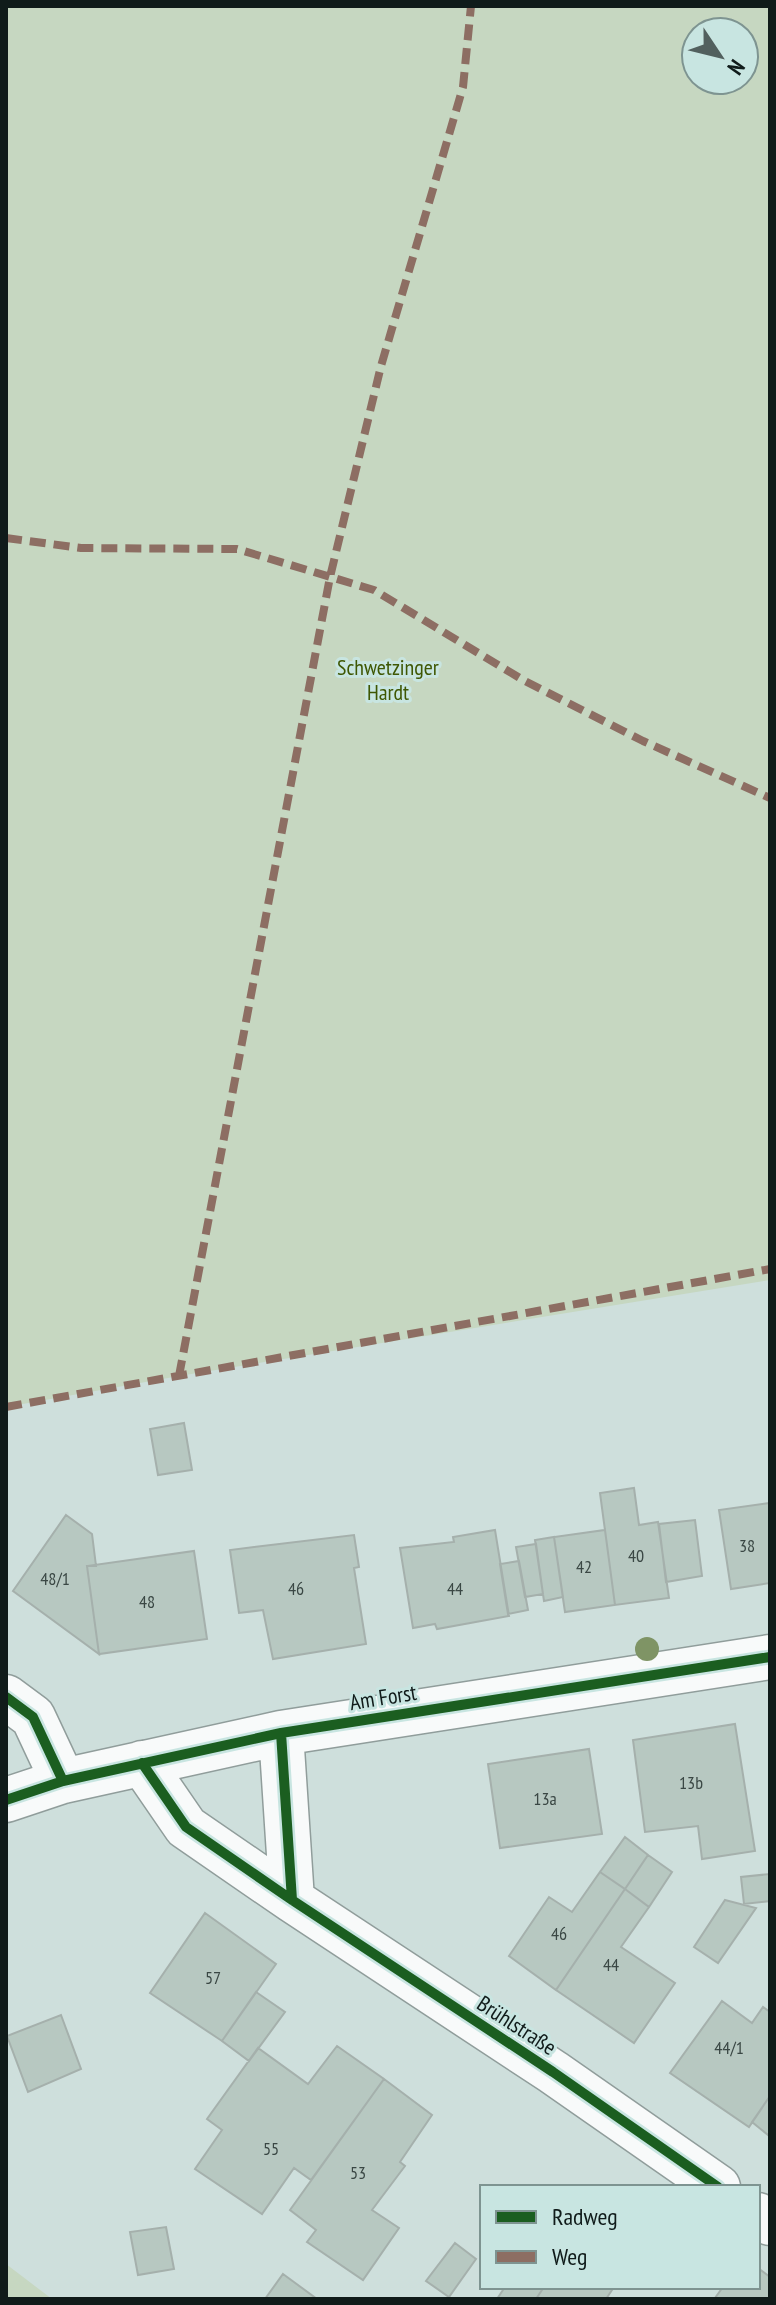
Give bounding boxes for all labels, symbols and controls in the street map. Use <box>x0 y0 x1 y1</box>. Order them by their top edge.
north arrow <box>680 16 760 96</box>
text: N <box>722 55 751 80</box>
park label: Schwetzinger Hardt <box>337 653 439 706</box>
house number: 38 <box>739 1534 755 1557</box>
house number: 40 <box>628 1544 644 1567</box>
house number: 42 <box>576 1555 592 1578</box>
house number: 48/1 <box>40 1567 70 1590</box>
house number: 46 <box>288 1577 304 1600</box>
house number: 44 <box>447 1577 463 1600</box>
house number: 48 <box>139 1590 155 1613</box>
street label: Am Forst <box>347 1678 419 1716</box>
house number: 13b <box>679 1771 703 1794</box>
house number: 13a <box>533 1787 557 1810</box>
house number: 46 <box>551 1922 567 1945</box>
house number: 44 <box>603 1953 619 1976</box>
house number: 57 <box>205 1966 221 1989</box>
street label: Brühlstraße <box>472 1989 562 2061</box>
house number: 44/1 <box>714 2036 744 2059</box>
house number: 55 <box>263 2137 279 2160</box>
house number: 53 <box>350 2161 366 2184</box>
legend <box>480 2185 760 2289</box>
text: Radweg <box>552 2201 618 2232</box>
text: Weg <box>552 2241 587 2272</box>

